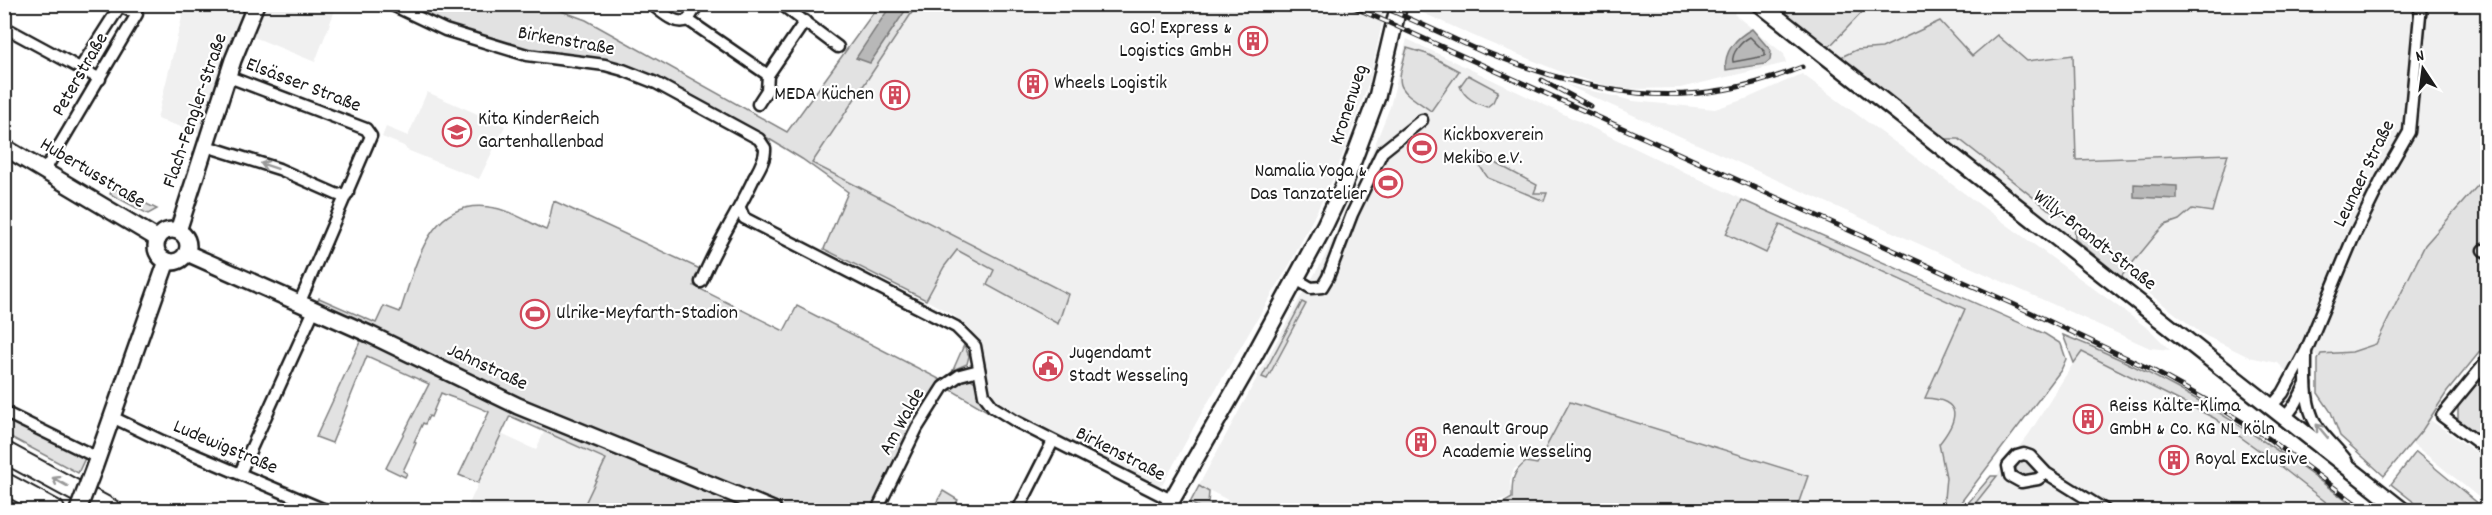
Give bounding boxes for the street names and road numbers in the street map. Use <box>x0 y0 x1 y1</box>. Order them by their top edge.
street label: Birkenstraße <box>515 20 617 64</box>
street label: Peterstraße <box>46 28 116 122</box>
street label: Flach-Fengler-Straße <box>156 30 236 192</box>
street label: Elsässer Straße <box>241 51 365 121</box>
street label: Kronenweg <box>1324 61 1376 149</box>
street label: Leunaer Straße <box>2327 115 2403 232</box>
street label: Hubertusstraße <box>34 131 150 217</box>
street label: Willy-Brandt-Straße <box>2026 184 2162 298</box>
street label: Jahnstraße <box>442 337 532 399</box>
street label: Am Walde <box>873 383 933 461</box>
street label: Ludewigstraße <box>168 413 282 483</box>
street label: Birkenstraße <box>1070 420 1170 490</box>

